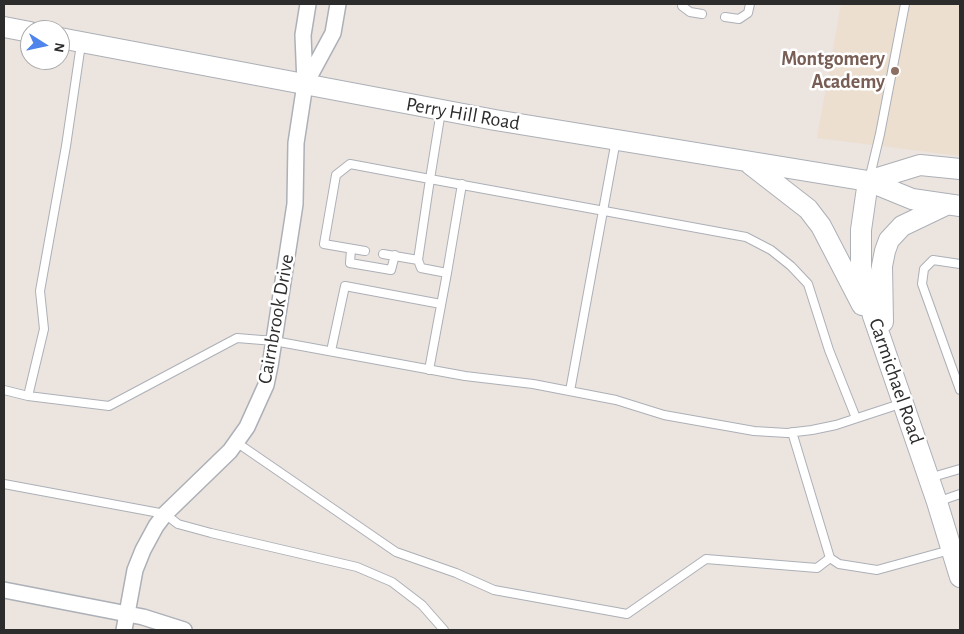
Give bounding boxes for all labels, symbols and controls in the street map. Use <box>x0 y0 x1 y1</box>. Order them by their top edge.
north arrow <box>20 20 70 70</box>
text: N <box>51 41 67 53</box>
place label: Montgomery Academy <box>781 47 885 94</box>
marker: Montgomery Academy <box>889 65 901 77</box>
street label: Perry Hill Road <box>404 92 522 136</box>
street label: Cairnbrook Drive <box>253 252 299 386</box>
street label: Carmichael Road <box>863 315 929 447</box>

